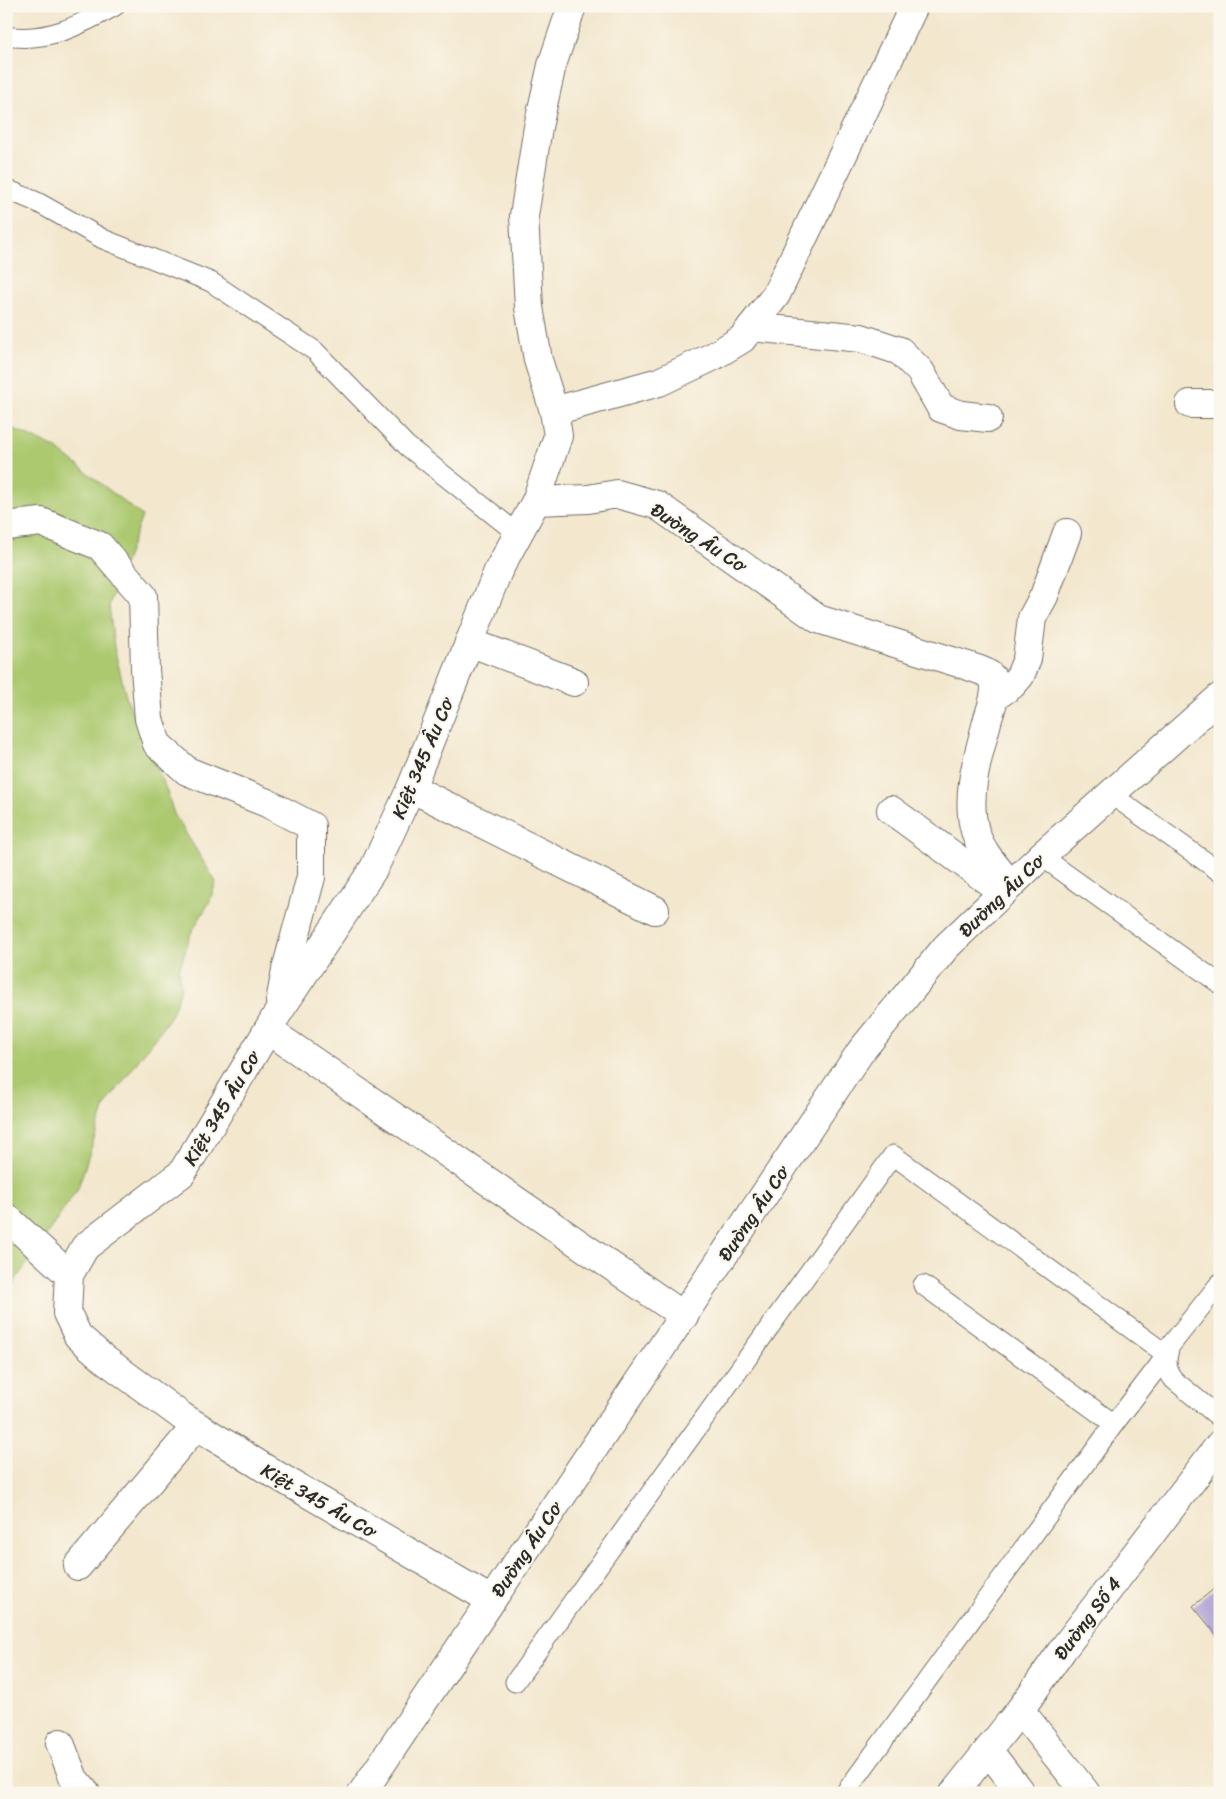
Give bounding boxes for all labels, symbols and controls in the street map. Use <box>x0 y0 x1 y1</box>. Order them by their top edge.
street label: Đường Âu Cơ <box>644 494 755 582</box>
street label: Kiệt 345 Âu Cơ <box>382 691 464 824</box>
street label: Đường Âu Cơ <box>950 844 1054 945</box>
street label: Kiệt 345 Âu Cơ <box>174 1043 270 1172</box>
street label: Đường Âu Cơ <box>709 1157 799 1268</box>
street label: Kiệt 345 Âu Cơ <box>255 1454 385 1548</box>
street label: Đường Âu Cơ <box>482 1493 572 1604</box>
street label: Đường Số 4 <box>1045 1569 1130 1667</box>

